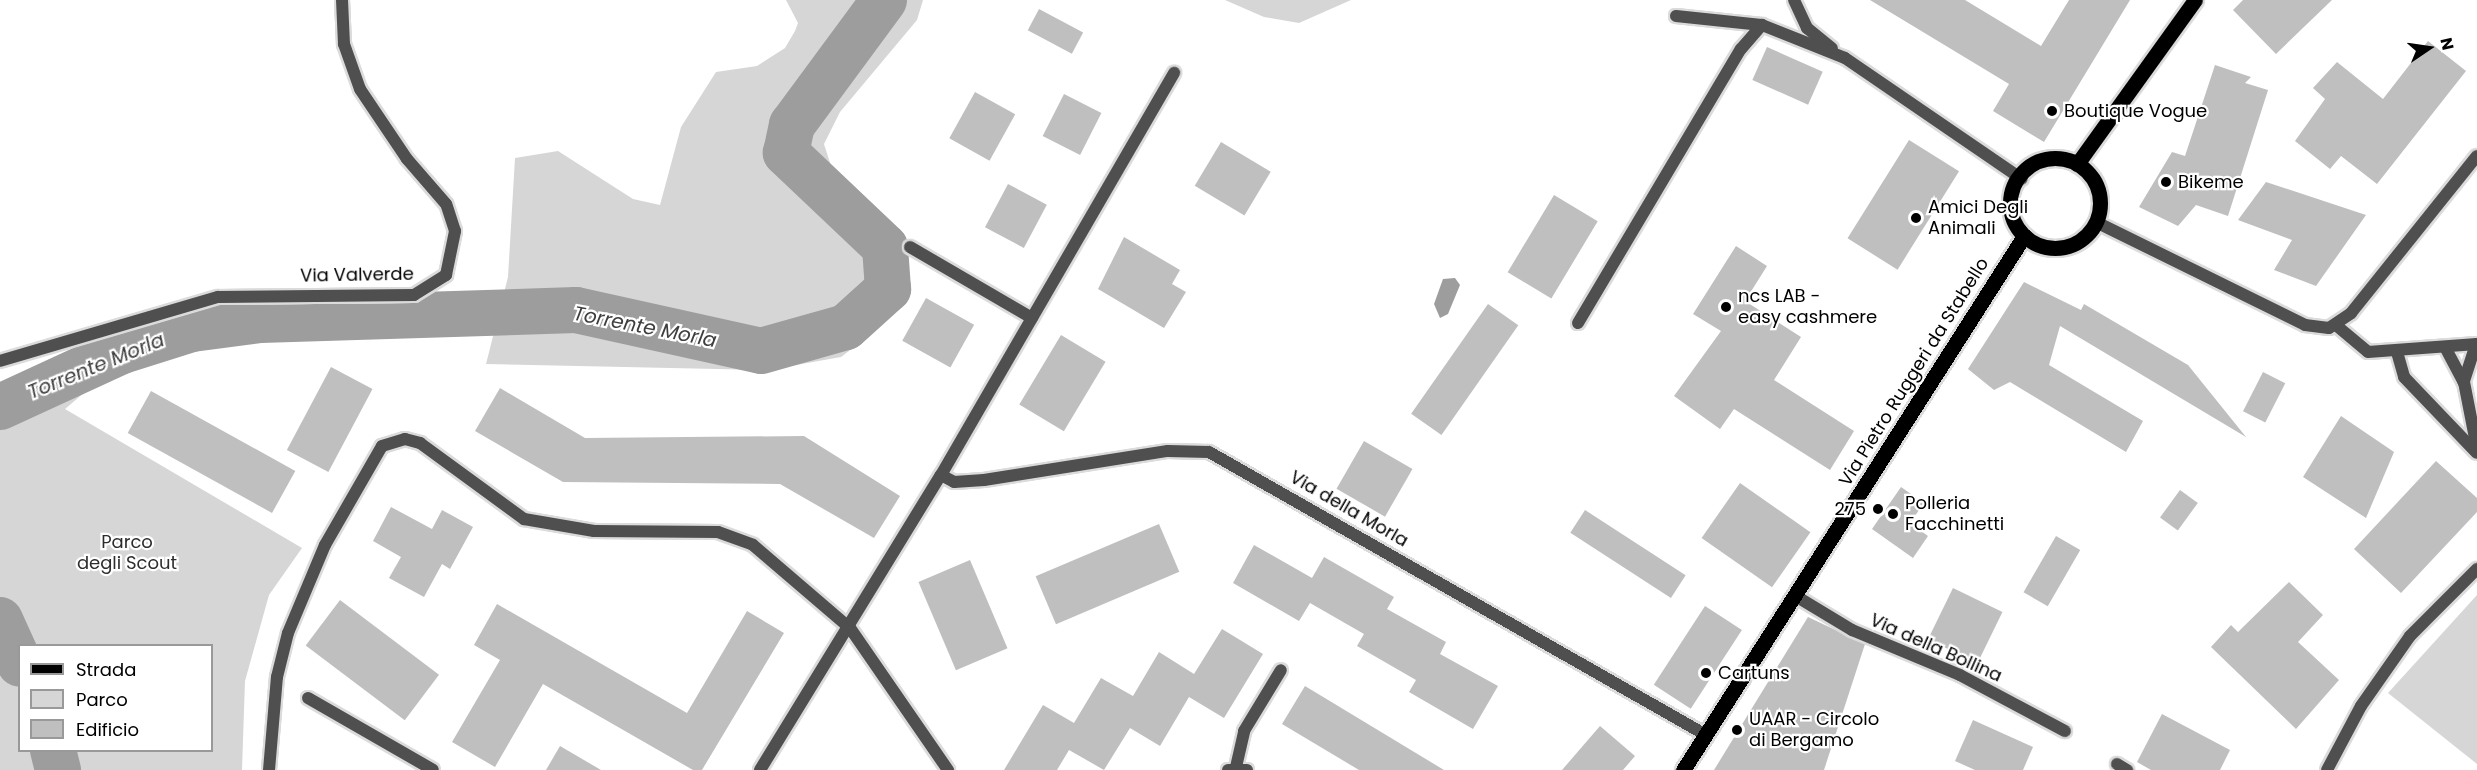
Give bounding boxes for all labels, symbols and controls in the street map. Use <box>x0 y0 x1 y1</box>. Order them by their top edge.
north arrow <box>2399 18 2459 78</box>
text: N <box>2434 35 2460 52</box>
place label: Boutique Vogue <box>2064 100 2207 122</box>
marker: Boutique Vogue <box>2045 104 2059 118</box>
place label: Bikeme <box>2178 171 2244 193</box>
marker: Bikeme <box>2159 175 2173 189</box>
place label: Amici Degli Animali <box>1928 197 2028 240</box>
marker: Amici Degli Animali <box>1909 211 1923 225</box>
street label: Via Pietro Ruggeri da Stabello <box>1835 254 1993 490</box>
street label: Via Valverde <box>300 263 414 287</box>
place label: ncs LAB - easy cashmere <box>1738 286 1877 328</box>
marker: ncs LAB - easy cashmere <box>1719 300 1733 314</box>
water label: Torrente Morla <box>571 301 719 353</box>
water label: Torrente Morla <box>24 328 168 404</box>
street label: Via della Morla <box>1286 466 1412 552</box>
place label: Polleria Facchinetti <box>1905 493 2004 536</box>
place label: 275 <box>1835 498 1866 520</box>
marker: 275 <box>1871 502 1885 516</box>
marker: Polleria Facchinetti <box>1886 507 1900 521</box>
park label: Parco degli Scout <box>77 532 177 574</box>
street label: Via della Bollina <box>1867 609 2005 687</box>
legend <box>18 644 213 752</box>
text: Strada <box>76 657 136 682</box>
place label: Cartuns <box>1718 662 1790 684</box>
marker: Cartuns <box>1699 666 1713 680</box>
text: Parco <box>76 687 128 712</box>
place label: UAAR - Circolo di Bergamo <box>1749 709 1879 752</box>
text: Edificio <box>76 717 139 742</box>
marker: UAAR - Circolo di Bergamo <box>1730 723 1744 737</box>

